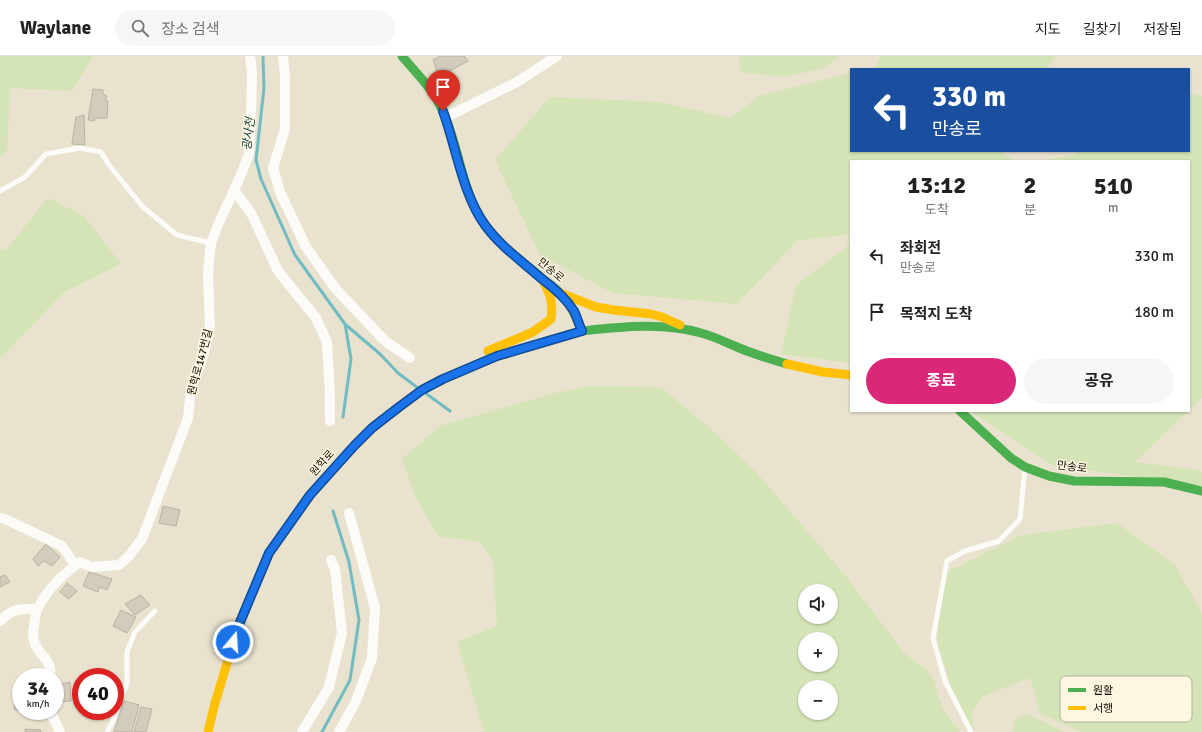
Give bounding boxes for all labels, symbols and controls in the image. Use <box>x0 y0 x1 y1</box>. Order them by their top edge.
search box <box>115 10 395 46</box>
text: Waylane <box>20 16 91 40</box>
icon: search <box>129 17 151 39</box>
text: 장소 검색 <box>161 20 220 38</box>
text: 지도 <box>1035 21 1061 38</box>
text: 길찾기 <box>1083 21 1121 38</box>
text: 저장됨 <box>1143 21 1182 38</box>
pin <box>426 70 460 111</box>
icon: arrive <box>432 76 454 98</box>
text: 330 m <box>932 80 1006 114</box>
icon: left <box>866 84 918 136</box>
water label: 광사천 <box>240 115 259 151</box>
text: 만송로 <box>932 118 982 140</box>
text: 13:12 <box>907 170 966 200</box>
text: 2 <box>1024 170 1036 200</box>
text: 510 <box>1094 171 1133 201</box>
text: m <box>1108 200 1118 216</box>
text: 도착 <box>925 202 949 218</box>
text: 분 <box>1024 202 1036 218</box>
text: 좌회전 <box>900 239 941 257</box>
icon: left <box>866 245 888 267</box>
text: 330 m <box>1134 247 1174 265</box>
street label: 만송로 <box>535 255 567 285</box>
text: 만송로 <box>900 260 936 276</box>
icon: arrive <box>866 301 888 323</box>
text: 180 m <box>1134 303 1174 321</box>
text: 목적지 도착 <box>900 305 972 323</box>
street label: 원학로147번길 <box>185 327 215 397</box>
button: 종료 <box>866 358 1016 404</box>
button: 공유 <box>1024 358 1174 404</box>
street label: 원학로 <box>307 447 337 479</box>
street label: 만송로 <box>1056 459 1088 475</box>
map controls <box>798 584 838 720</box>
button: sound <box>798 584 838 624</box>
position arrow <box>212 621 254 663</box>
button: + <box>798 632 838 672</box>
speed limit sign: 40 <box>72 668 124 720</box>
text: 34 <box>27 676 49 701</box>
legend <box>1060 676 1192 722</box>
button: − <box>798 680 838 720</box>
text: 원활 <box>1093 684 1113 697</box>
text: km/h <box>27 698 49 710</box>
text: 서행 <box>1093 702 1113 715</box>

